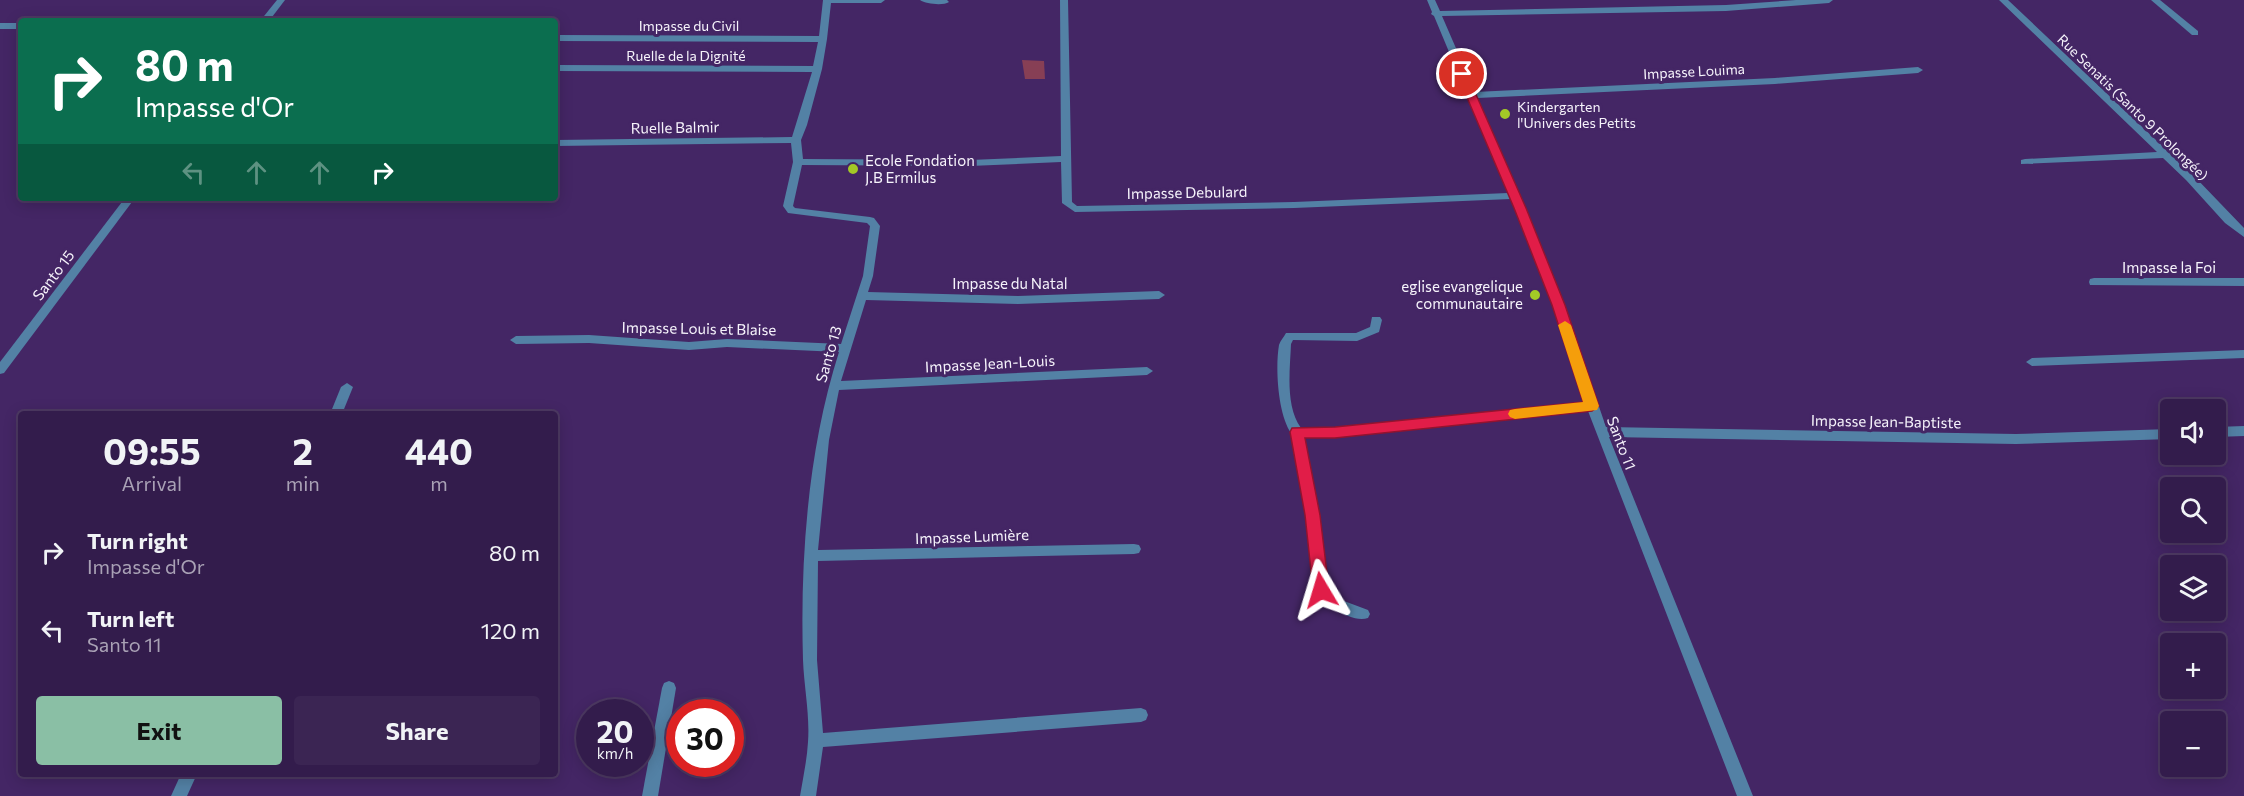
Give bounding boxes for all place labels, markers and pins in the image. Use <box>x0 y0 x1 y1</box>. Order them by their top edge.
pin <box>1436 48 1487 99</box>
place label: Kindergarten l'Univers des Petits <box>1517 98 1636 131</box>
marker: Kindergarten l'Univers des Petits <box>1498 107 1512 121</box>
place label: Ecole Fondation J.B Ermilus <box>865 151 975 186</box>
marker: Ecole Fondation J.B Ermilus <box>846 162 860 176</box>
place label: eglise evangelique communautaire <box>1401 277 1523 312</box>
marker: eglise evangelique communautaire <box>1528 288 1542 302</box>

